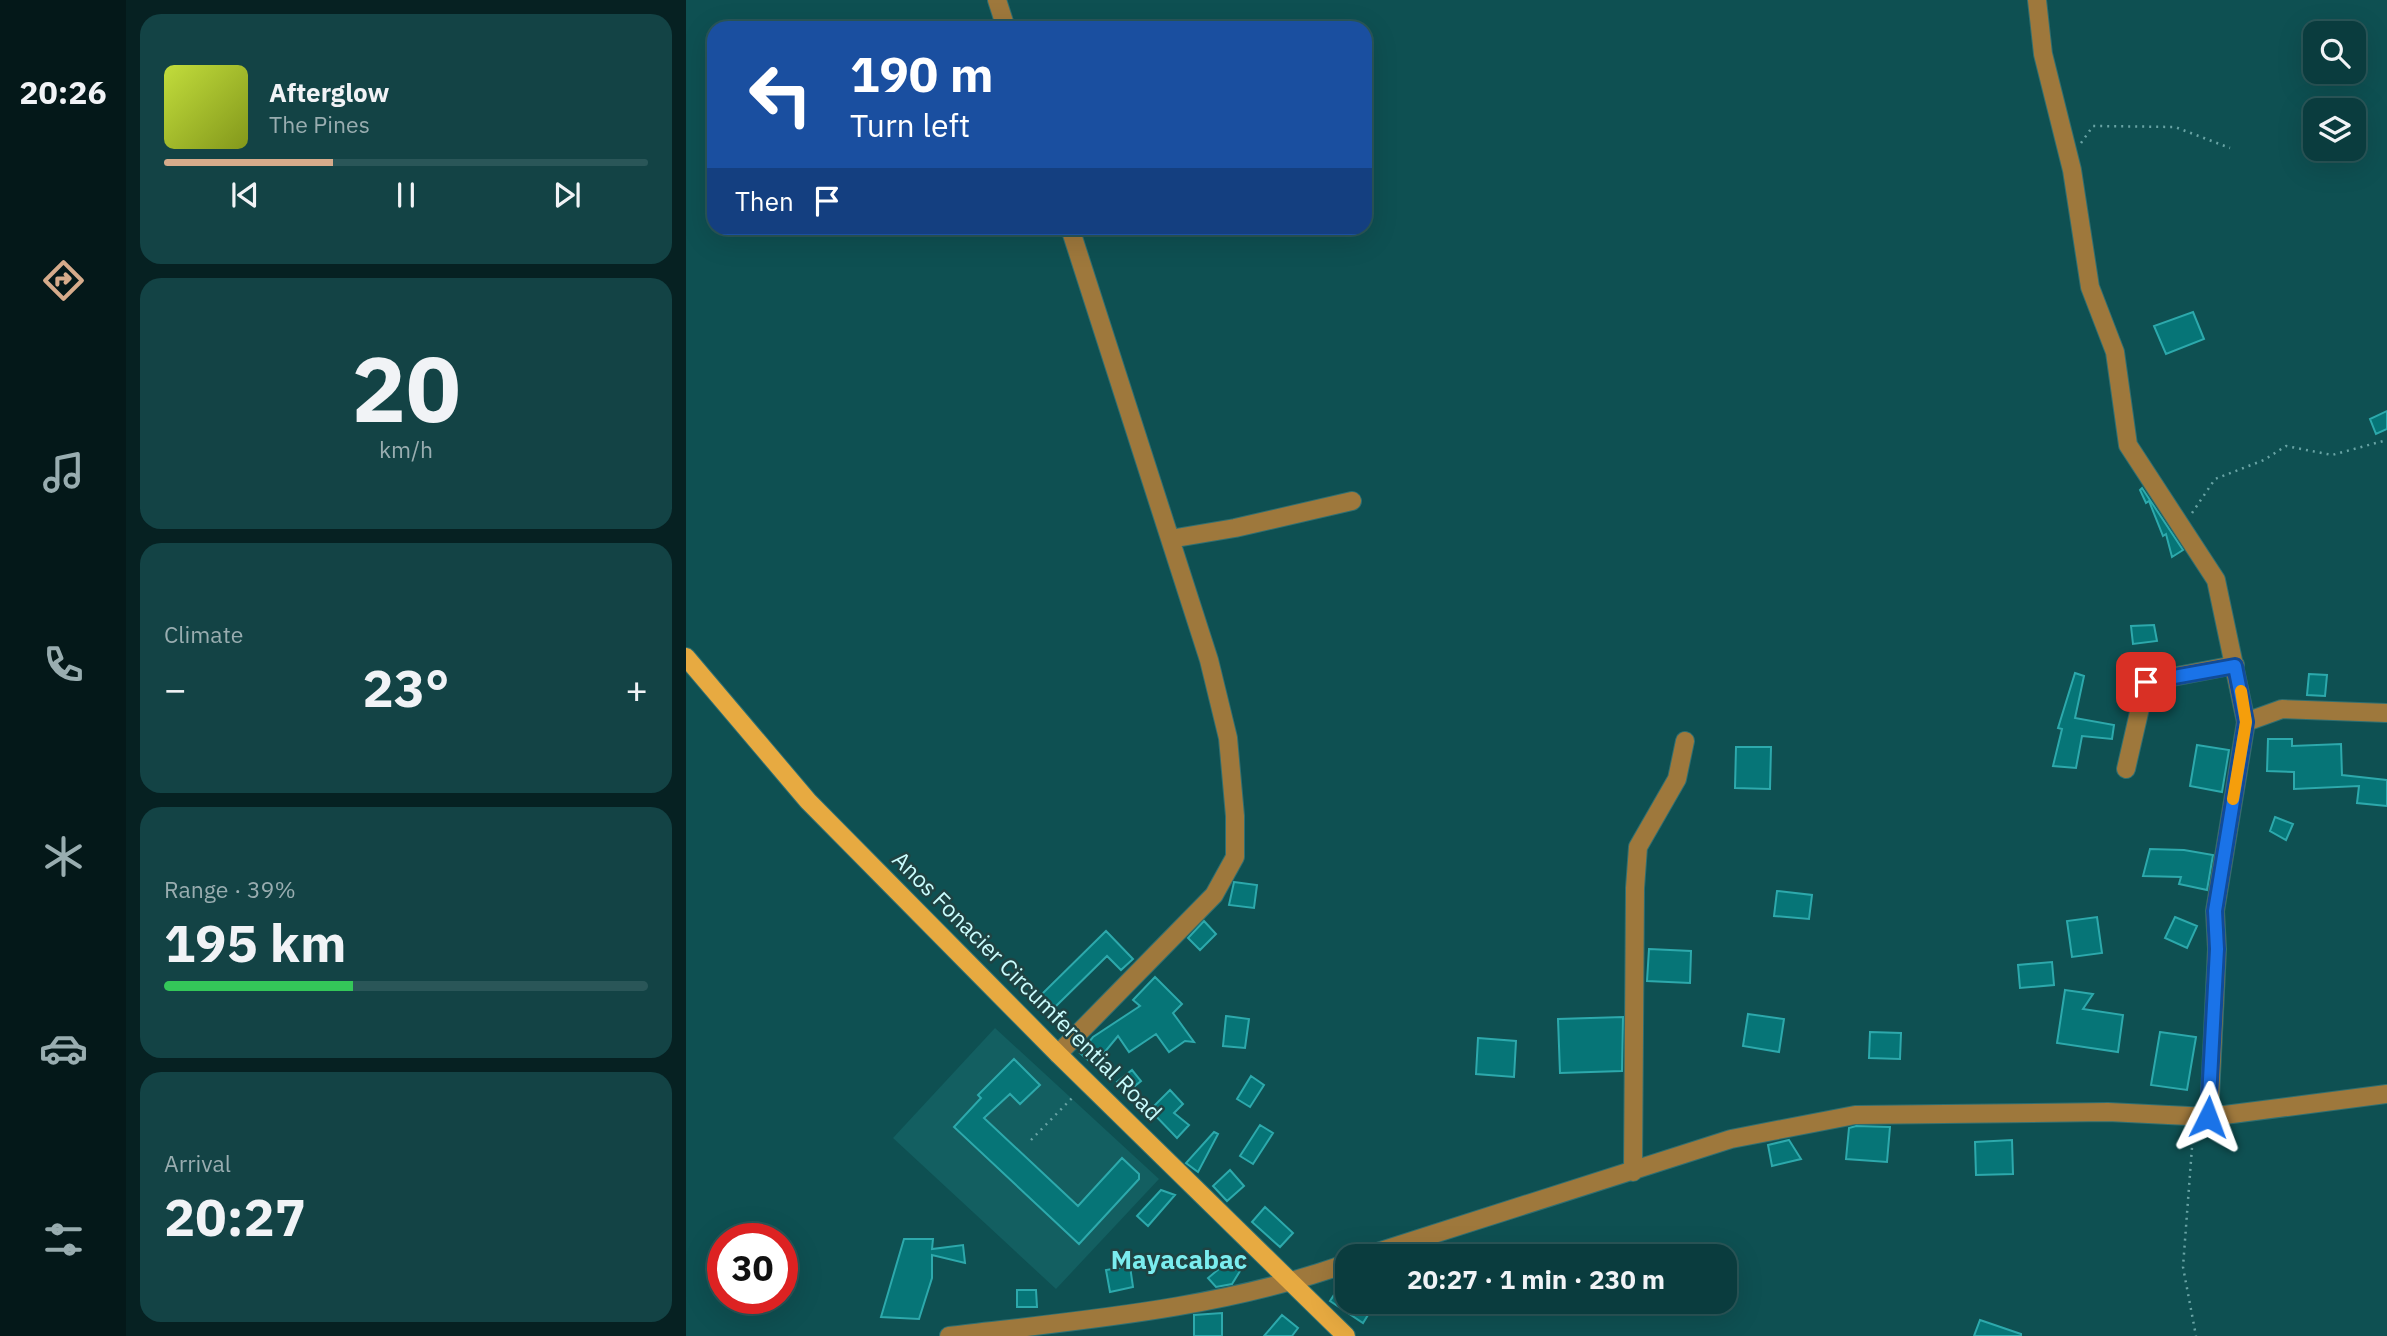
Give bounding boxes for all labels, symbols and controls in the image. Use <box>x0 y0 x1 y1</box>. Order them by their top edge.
map controls <box>2303 21 2366 161</box>
button: search <box>2303 21 2366 84</box>
text: 190 m <box>850 42 994 105</box>
icon: left <box>735 49 826 140</box>
text: 20:26 <box>19 71 107 113</box>
text: Afterglow <box>269 75 389 109</box>
button: layers <box>2303 98 2366 161</box>
text: Turn left <box>850 104 970 146</box>
text: The Pines <box>269 109 370 139</box>
icon: previous <box>226 176 264 214</box>
icon: pause <box>387 176 425 214</box>
icon: next <box>548 176 586 214</box>
icon: arrive <box>808 182 846 220</box>
text: Then <box>735 184 794 218</box>
icon: directions <box>39 256 88 305</box>
text: 20 <box>351 329 461 447</box>
text: km/h <box>379 434 433 464</box>
icon: music <box>39 448 88 497</box>
text: Climate <box>164 619 243 649</box>
icon: phone <box>39 640 88 689</box>
pin <box>2116 652 2176 712</box>
text: 23° <box>363 654 449 721</box>
icon: arrive <box>2127 663 2165 701</box>
text: − <box>164 664 187 713</box>
text: + <box>625 664 648 713</box>
icon: climate <box>39 832 88 881</box>
street label: Anos Fonacier Circumferential Road <box>887 844 1169 1126</box>
text: Range · 39% <box>164 874 296 904</box>
text: 195 km <box>164 909 346 976</box>
icon: car <box>39 1024 88 1073</box>
position arrow <box>2171 1080 2245 1154</box>
text: Arrival <box>164 1148 231 1178</box>
text: 20:27 <box>164 1183 306 1250</box>
icon: filters <box>39 1215 88 1264</box>
speed limit sign: 30 <box>707 1223 798 1314</box>
district label: Mayacabac <box>1111 1242 1247 1276</box>
text: 20:27 · 1 min · 230 m <box>1407 1262 1665 1296</box>

